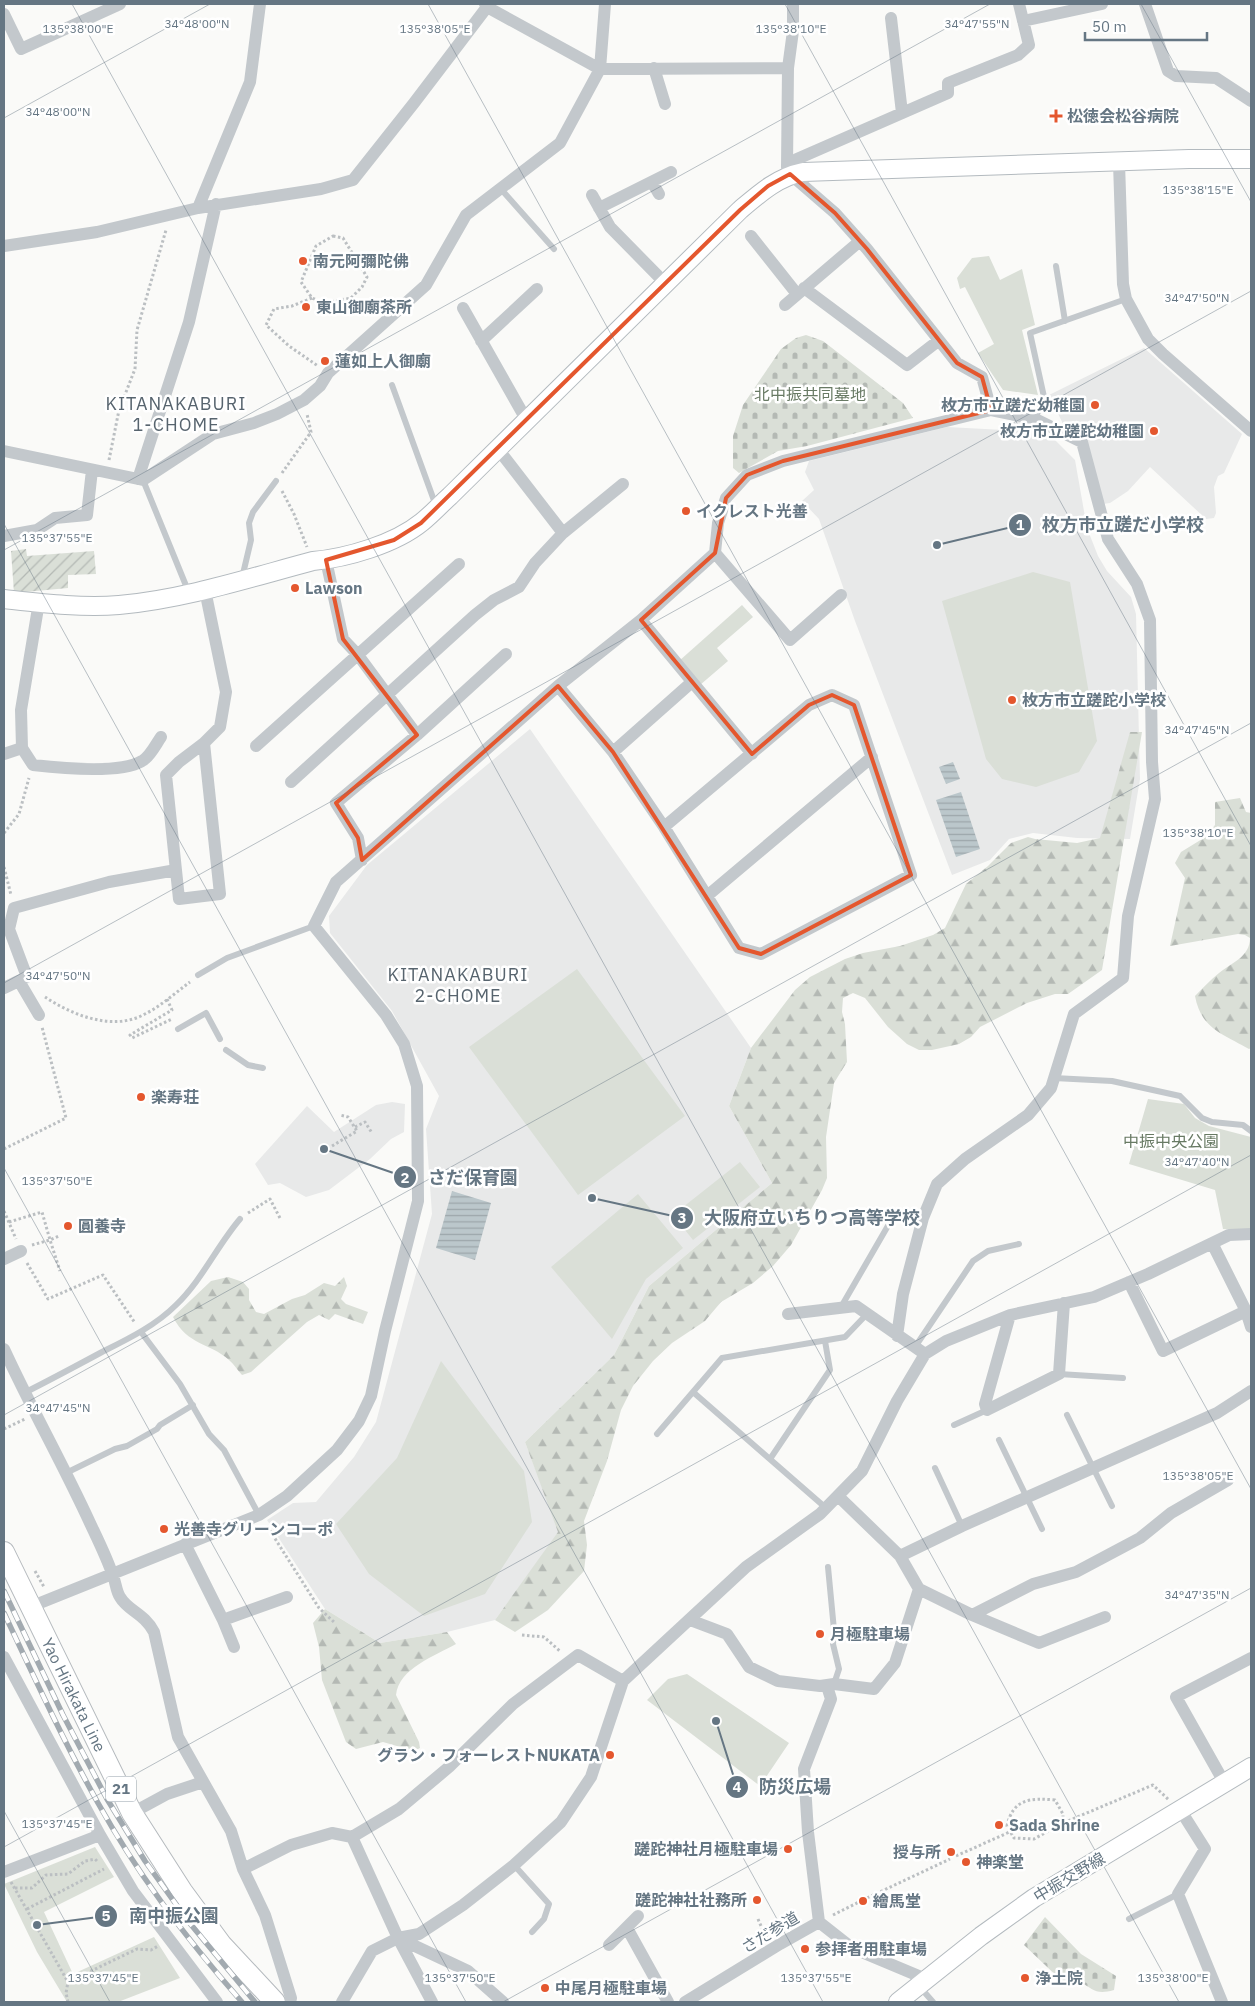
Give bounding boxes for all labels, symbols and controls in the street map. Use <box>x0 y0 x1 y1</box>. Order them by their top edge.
scale bar <box>1085 10 1208 42</box>
text: 34°48'00"N <box>164 16 230 31</box>
text: 34°47'55"N <box>944 16 1010 31</box>
text: 50 m <box>1092 17 1127 36</box>
text: 135°38'00"E <box>43 21 113 36</box>
text: 135°38'05"E <box>400 21 470 36</box>
text: 135°38'10"E <box>756 21 826 36</box>
text: 34°48'00"N <box>25 104 91 119</box>
place label: 松徳会松谷病院 <box>1067 106 1179 126</box>
marker: 松徳会松谷病院 <box>1049 109 1063 123</box>
text: 135°38'15"E <box>1163 182 1233 197</box>
place label: 南元阿彌陀佛 <box>313 251 409 271</box>
marker: 南元阿彌陀佛 <box>297 255 309 267</box>
text: 34°47'50"N <box>1164 290 1230 305</box>
place label: 東山御廟茶所 <box>316 297 412 317</box>
marker: 東山御廟茶所 <box>300 301 312 313</box>
place label: 蓮如上人御廟 <box>335 351 431 371</box>
marker: 蓮如上人御廟 <box>319 355 331 367</box>
park label: 北中振共同墓地 <box>754 384 866 404</box>
district label: KITANAKABURI 1-CHOME <box>105 392 247 436</box>
place label: 枚方市立蹉だ幼稚園 <box>941 395 1085 415</box>
marker: 枚方市立蹉だ幼稚園 <box>1089 399 1101 411</box>
place label: 枚方市立蹉跎幼稚園 <box>1000 421 1144 441</box>
marker: 枚方市立蹉跎幼稚園 <box>1148 425 1160 437</box>
place label: イクレスト光善 <box>696 501 808 521</box>
marker: イクレスト光善 <box>680 505 692 517</box>
callout: 枚方市立蹉だ小学校 <box>1007 509 1214 542</box>
text: 枚方市立蹉だ小学校 <box>1042 513 1204 536</box>
text: 1 <box>1015 515 1025 534</box>
text: 135°37'55"E <box>22 530 92 545</box>
place label: Lawson <box>305 578 363 598</box>
marker: Lawson <box>289 582 301 594</box>
place label: 枚方市立蹉跎小学校 <box>1022 690 1166 710</box>
marker: 枚方市立蹉跎小学校 <box>1006 694 1018 706</box>
text: 34°47'45"N <box>1164 722 1230 737</box>
text: 135°38'10"E <box>1163 825 1233 840</box>
district label: KITANAKABURI 2-CHOME <box>387 963 529 1007</box>
text: 34°47'50"N <box>25 968 91 983</box>
place label: 楽寿荘 <box>151 1087 199 1107</box>
marker: 楽寿荘 <box>135 1091 147 1103</box>
park label: 中振中央公園 <box>1123 1131 1219 1151</box>
text: 34°47'40"N <box>1164 1154 1230 1169</box>
callout: さだ保育園 <box>393 1161 528 1194</box>
text: さだ保育園 <box>428 1166 518 1189</box>
text: 2 <box>400 1168 410 1187</box>
text: 135°37'50"E <box>22 1173 92 1188</box>
callout: 大阪府立いちりつ高等学校 <box>669 1201 930 1234</box>
text: 大阪府立いちりつ高等学校 <box>704 1206 920 1229</box>
text: 3 <box>677 1208 687 1227</box>
place label: 圓養寺 <box>78 1216 126 1236</box>
marker: 圓養寺 <box>62 1220 74 1232</box>
text: 34°47'45"N <box>25 1400 91 1415</box>
text: 135°38'05"E <box>1163 1468 1233 1483</box>
place label: 光善寺グリーンコーポ <box>174 1519 333 1539</box>
marker: 光善寺グリーンコーポ <box>158 1523 170 1535</box>
text: 34°47'35"N <box>1164 1587 1230 1602</box>
place label: 月極駐車場 <box>830 1624 910 1644</box>
marker: 月極駐車場 <box>814 1628 826 1640</box>
street label: Yao Hirakata Line <box>38 1634 110 1755</box>
place label: グラン・フォーレストNUKATA <box>377 1745 600 1765</box>
marker: グラン・フォーレストNUKATA <box>604 1749 616 1761</box>
callout: 防災広場 <box>724 1771 841 1804</box>
text: 防災広場 <box>759 1775 831 1798</box>
road number: 21 <box>106 1776 136 1802</box>
text: 4 <box>732 1777 742 1796</box>
place label: Sada Shrine <box>1009 1815 1100 1835</box>
text: 135°37'45"E <box>22 1816 92 1831</box>
marker: Sada Shrine <box>993 1819 1005 1831</box>
place label: 蹉跎神社月極駐車場 <box>634 1839 778 1859</box>
place label: 授与所 <box>893 1842 941 1862</box>
marker: 蹉跎神社月極駐車場 <box>782 1843 794 1855</box>
marker: 授与所 <box>945 1846 957 1858</box>
street label: 中振交野線 <box>1030 1848 1108 1906</box>
place label: 神楽堂 <box>976 1852 1024 1872</box>
marker: 神楽堂 <box>960 1856 972 1868</box>
place label: 蹉跎神社社務所 <box>635 1890 747 1910</box>
place label: 繪馬堂 <box>873 1891 921 1911</box>
marker: 蹉跎神社社務所 <box>751 1894 763 1906</box>
marker: 繪馬堂 <box>857 1895 869 1907</box>
callout: 南中振公園 <box>94 1899 229 1932</box>
text: 南中振公園 <box>129 1904 219 1927</box>
text: 5 <box>101 1906 111 1925</box>
street label: さだ参道 <box>737 1907 803 1957</box>
place label: 参拝者用駐車場 <box>815 1939 927 1959</box>
marker: 参拝者用駐車場 <box>799 1943 811 1955</box>
place label: 浄土院 <box>1035 1968 1083 1988</box>
text: 135°37'45"E <box>68 1970 138 1985</box>
text: 135°37'50"E <box>425 1970 495 1985</box>
text: 135°37'55"E <box>781 1970 851 1985</box>
text: 135°38'00"E <box>1138 1970 1208 1985</box>
marker: 浄土院 <box>1019 1972 1031 1984</box>
place label: 中尾月極駐車場 <box>555 1978 667 1998</box>
marker: 中尾月極駐車場 <box>539 1982 551 1994</box>

